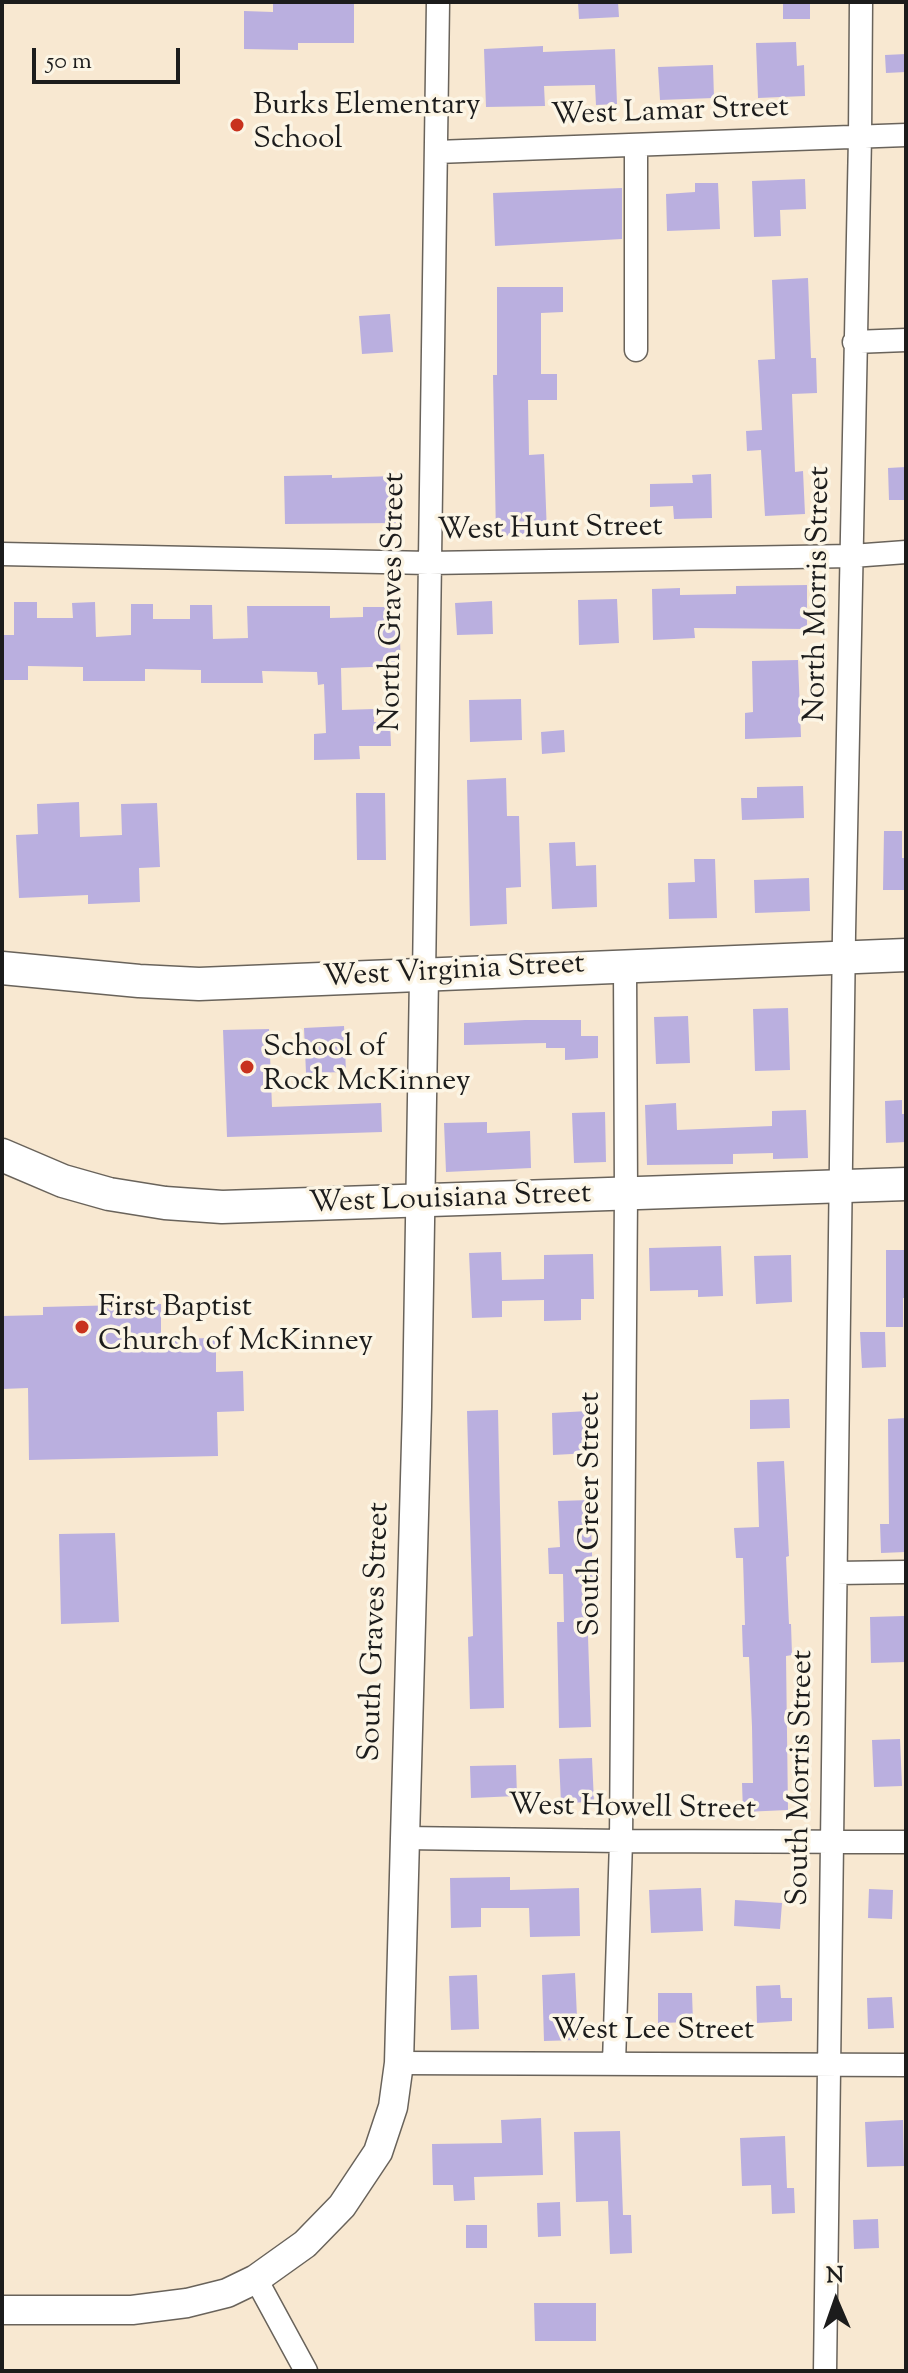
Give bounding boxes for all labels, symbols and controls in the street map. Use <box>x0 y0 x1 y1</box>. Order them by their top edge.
scale bar <box>36 32 184 82</box>
text: 50 m <box>46 45 92 79</box>
place label: Burks Elementary School <box>253 90 481 160</box>
street label: West Lamar Street <box>550 92 790 136</box>
marker: Burks Elementary School <box>228 116 246 134</box>
street label: North Morris Street <box>800 466 840 722</box>
street label: North Graves Street <box>375 472 415 732</box>
street label: West Hunt Street <box>437 511 663 551</box>
street label: West Virginia Street <box>322 948 586 998</box>
place label: School of Rock McKinney <box>263 1032 471 1102</box>
marker: School of Rock McKinney <box>238 1058 256 1076</box>
street label: West Louisiana Street <box>308 1178 592 1224</box>
place label: First Baptist Church of McKinney <box>98 1292 373 1362</box>
marker: First Baptist Church of McKinney <box>73 1318 91 1336</box>
street label: South Greer Street <box>575 1392 611 1636</box>
street label: South Graves Street <box>354 1502 400 1762</box>
street label: South Morris Street <box>783 1650 823 1906</box>
street label: West Howell Street <box>508 1790 756 1830</box>
street label: West Lee Street <box>552 2015 754 2051</box>
north arrow <box>796 2261 876 2341</box>
text: N <box>826 2261 844 2293</box>

